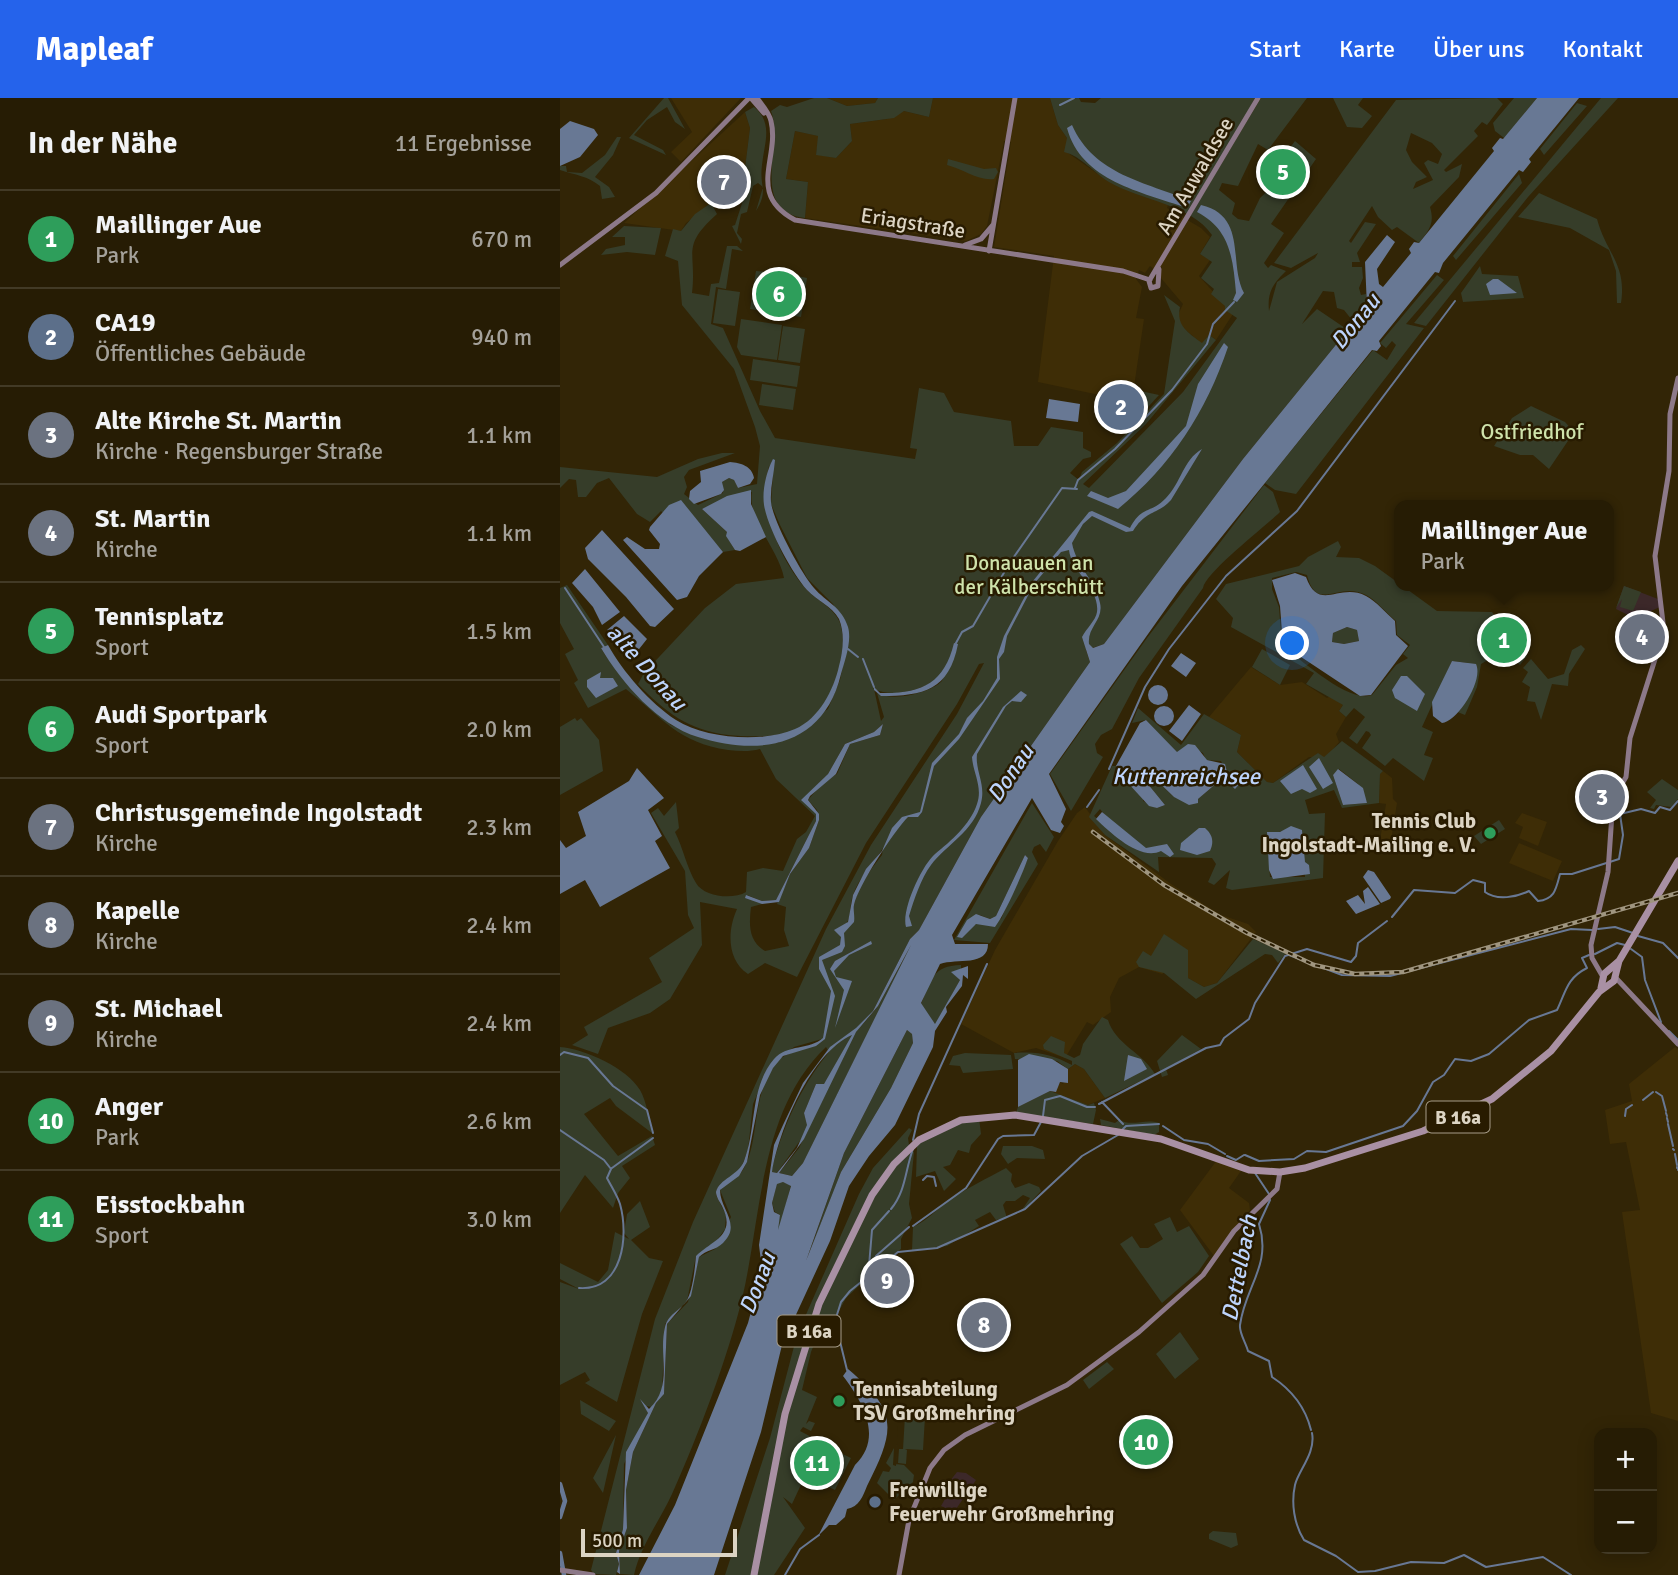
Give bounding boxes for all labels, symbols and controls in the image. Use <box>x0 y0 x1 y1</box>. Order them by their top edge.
text: Mapleaf <box>35 29 152 70</box>
text: Start <box>1249 34 1301 64</box>
text: Karte <box>1339 34 1395 64</box>
text: Über uns <box>1433 34 1525 64</box>
text: Kontakt <box>1563 34 1643 64</box>
street label: Am Auwaldsee <box>1151 113 1239 239</box>
text: In der Nähe <box>28 125 177 162</box>
text: 11 Ergebnisse <box>395 129 532 158</box>
pin: 5 <box>1260 146 1306 198</box>
pin: 7 <box>701 156 747 208</box>
street label: Eriagstraße <box>859 202 967 244</box>
text: Maillinger Aue <box>95 209 262 241</box>
text: 1 <box>45 225 57 254</box>
text: 670 m <box>471 225 532 254</box>
text: Park <box>95 241 139 270</box>
pin: 6 <box>756 268 802 320</box>
water label: Donau <box>1324 286 1388 355</box>
text: CA19 <box>95 307 156 339</box>
text: 2 <box>45 323 57 352</box>
text: 940 m <box>471 323 532 352</box>
text: Öffentliches Gebäude <box>95 339 306 368</box>
pin: 2 <box>1098 381 1144 433</box>
text: Alte Kirche St. Martin <box>95 405 342 437</box>
park label: Ostfriedhof <box>1481 419 1584 445</box>
text: 3 <box>45 421 57 450</box>
text: 1.1 km <box>466 421 532 450</box>
text: Kirche · Regensburger Straße <box>95 437 383 466</box>
popup <box>1394 500 1614 591</box>
text: St. Martin <box>95 503 210 535</box>
text: Maillinger Aue <box>1421 515 1587 547</box>
text: 4 <box>45 519 57 548</box>
text: 1.1 km <box>466 519 532 548</box>
text: Kirche <box>95 535 158 564</box>
text: Park <box>1421 547 1465 576</box>
park label: Donauauen an der Kälberschütt <box>954 550 1104 600</box>
text: Tennisplatz <box>95 601 224 633</box>
pin: 4 <box>1619 611 1665 663</box>
pin: 1 <box>1481 614 1527 666</box>
text: 5 <box>45 617 57 646</box>
text: 1.5 km <box>466 617 532 646</box>
water label: alte Donau <box>600 618 694 718</box>
your location <box>1275 626 1309 660</box>
text: Sport <box>95 633 149 662</box>
text: Audi Sportpark <box>95 699 267 731</box>
text: 6 <box>45 715 57 744</box>
text: 2.0 km <box>466 715 532 744</box>
text: Sport <box>95 731 149 760</box>
water label: Donau <box>981 738 1041 808</box>
water label: Kuttenreichsee <box>1112 762 1262 791</box>
pin: 3 <box>1579 771 1625 823</box>
text: Christusgemeinde Ingolstadt <box>95 797 422 829</box>
place label: Tennis Club Ingolstadt-Mailing e. V. <box>1262 808 1476 858</box>
text: 7 <box>45 813 57 842</box>
text: 2.3 km <box>466 813 532 842</box>
marker: Tennis Club Ingolstadt-Mailing e. V. <box>1482 825 1498 841</box>
text: Kirche <box>95 829 158 858</box>
text: Kapelle <box>95 895 180 927</box>
text: 8 <box>45 911 57 940</box>
text: 2.4 km <box>466 911 532 940</box>
text: Kirche <box>95 927 158 956</box>
text: St. Michael <box>95 993 223 1025</box>
text: 9 <box>45 1009 57 1038</box>
text: 2.4 km <box>466 1009 532 1038</box>
text: Kirche <box>95 1025 158 1054</box>
text: Anger <box>95 1091 163 1123</box>
road number: B 16a <box>1426 1102 1490 1133</box>
text: 10 <box>39 1107 63 1136</box>
text: 2.6 km <box>466 1107 532 1136</box>
text: Park <box>95 1123 139 1152</box>
text: Eisstockbahn <box>95 1189 245 1221</box>
text: 11 <box>39 1205 63 1234</box>
text: 3.0 km <box>466 1205 532 1234</box>
water label: Dettelbach <box>1215 1211 1264 1324</box>
text: Sport <box>95 1221 149 1250</box>
water label: Donau <box>733 1247 783 1318</box>
pin: 9 <box>864 1255 910 1307</box>
pin: 8 <box>961 1299 1007 1351</box>
road number: B 16a <box>778 1316 840 1346</box>
place label: Tennisabteilung TSV Großmehring <box>853 1376 1015 1426</box>
marker: Tennisabteilung TSV Großmehring <box>831 1393 847 1409</box>
pin: 10 <box>1123 1416 1169 1468</box>
map controls <box>1594 1428 1657 1554</box>
button: + <box>1594 1428 1657 1491</box>
pin: 11 <box>794 1437 840 1489</box>
place label: Freiwillige Feuerwehr Großmehring <box>889 1477 1114 1527</box>
button: − <box>1594 1491 1657 1554</box>
marker: Freiwillige Feuerwehr Großmehring <box>867 1494 883 1510</box>
scale bar <box>581 1526 737 1558</box>
text: 500 m <box>592 1529 642 1553</box>

